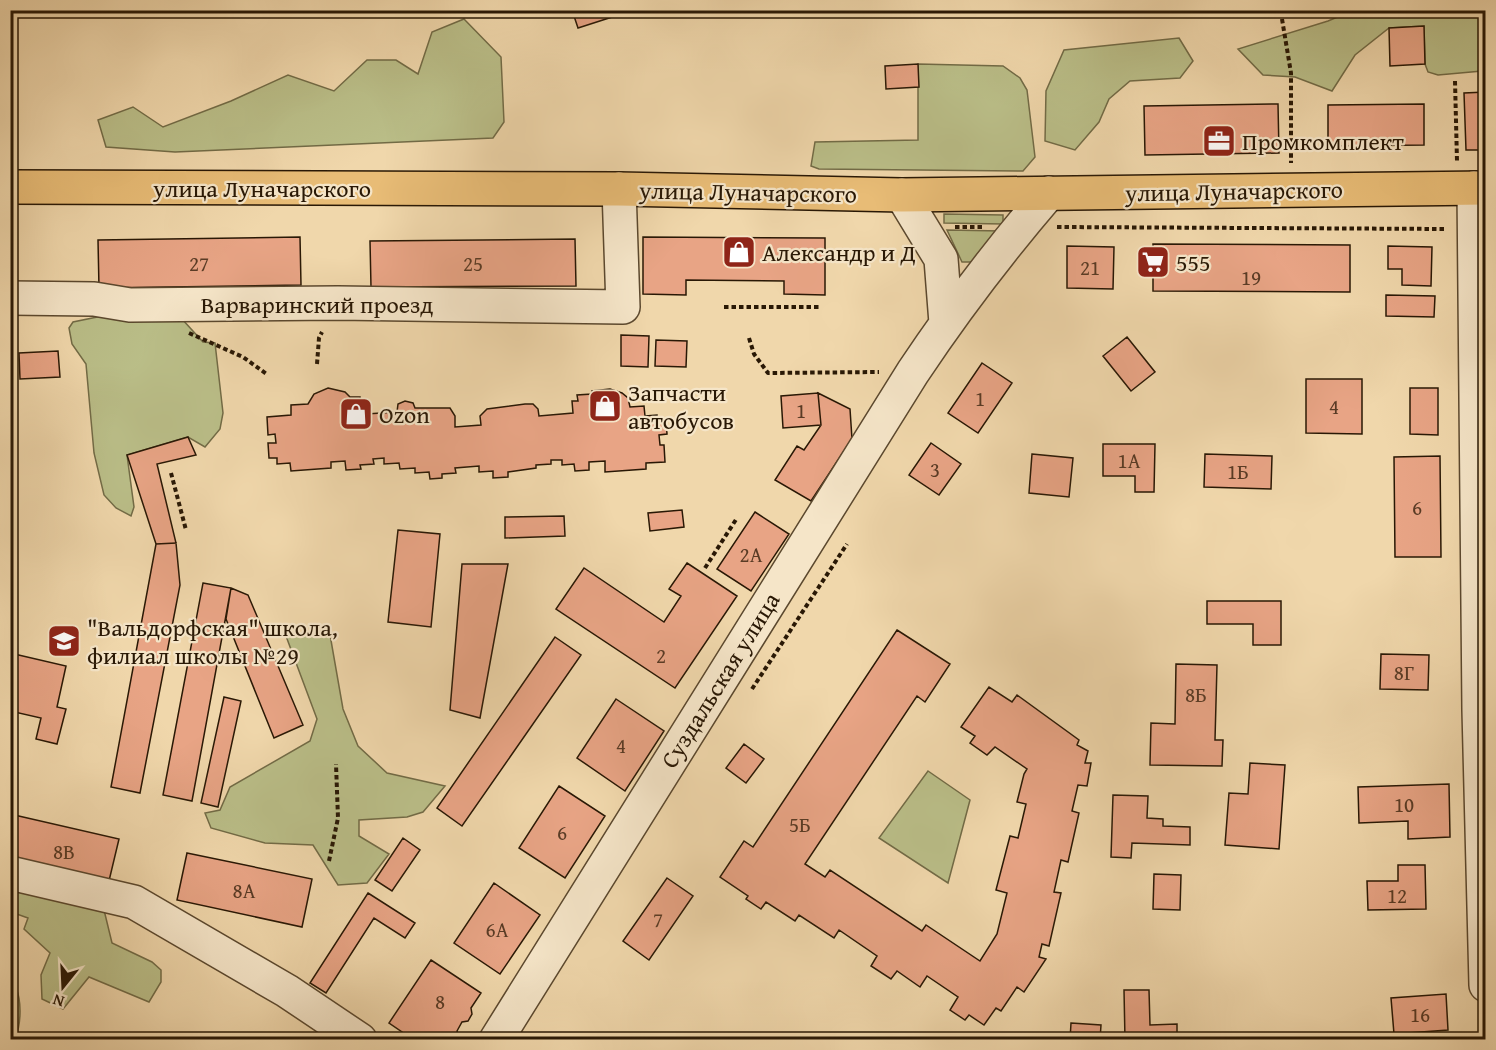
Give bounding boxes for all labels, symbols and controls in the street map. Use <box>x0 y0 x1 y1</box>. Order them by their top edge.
office icon: Промкомплект <box>1201 123 1237 159</box>
place label: Промкомплект <box>1242 124 1404 159</box>
street label: улица Луначарского <box>152 171 371 206</box>
street label: улица Луначарского <box>1124 172 1343 210</box>
street label: улица Луначарского <box>638 173 857 211</box>
shop icon: Александр и Д <box>721 234 757 270</box>
place label: Александр и Д <box>762 235 916 270</box>
supermarket icon: 555 <box>1135 244 1171 280</box>
place label: 555 <box>1176 245 1211 280</box>
house number: 27 <box>189 248 209 279</box>
house number: 25 <box>463 248 483 279</box>
house number: 21 <box>1080 252 1100 283</box>
house number: 19 <box>1241 262 1261 293</box>
street label: Варваринский проезд <box>201 287 433 322</box>
place label: Запчасти автобусов <box>628 375 734 438</box>
house number: 1 <box>975 383 985 414</box>
shop icon: Запчасти автобусов <box>587 388 623 424</box>
house number: 4 <box>1329 391 1339 422</box>
house number: 1 <box>796 395 806 426</box>
shop icon: Ozon <box>338 396 374 432</box>
place label: Ozon <box>379 397 430 432</box>
house number: 1А <box>1118 445 1141 476</box>
house number: 3 <box>930 454 940 485</box>
house number: 1Б <box>1227 456 1249 487</box>
house number: 6 <box>1412 492 1422 523</box>
house number: 2А <box>740 539 763 570</box>
street label: Суздальская улица <box>652 585 789 775</box>
place label: "Вальдорфская" школа, филиал школы №29 <box>87 610 338 673</box>
school or university icon: "Вальдорфская" школа, филиал школы №29 <box>46 623 82 659</box>
house number: 2 <box>656 640 666 671</box>
house number: 8Г <box>1394 657 1414 688</box>
house number: 8Б <box>1185 679 1207 710</box>
house number: 4 <box>616 730 626 761</box>
house number: 10 <box>1394 789 1414 820</box>
house number: 5Б <box>789 809 811 840</box>
house number: 6 <box>557 817 567 848</box>
house number: 8В <box>53 836 75 867</box>
house number: 8А <box>233 875 256 906</box>
house number: 12 <box>1387 880 1407 911</box>
house number: 7 <box>653 904 663 935</box>
house number: 6А <box>486 914 509 945</box>
north arrow <box>33 957 93 1017</box>
house number: 8 <box>435 986 445 1017</box>
text: N <box>49 988 67 1014</box>
house number: 16 <box>1410 999 1430 1030</box>

